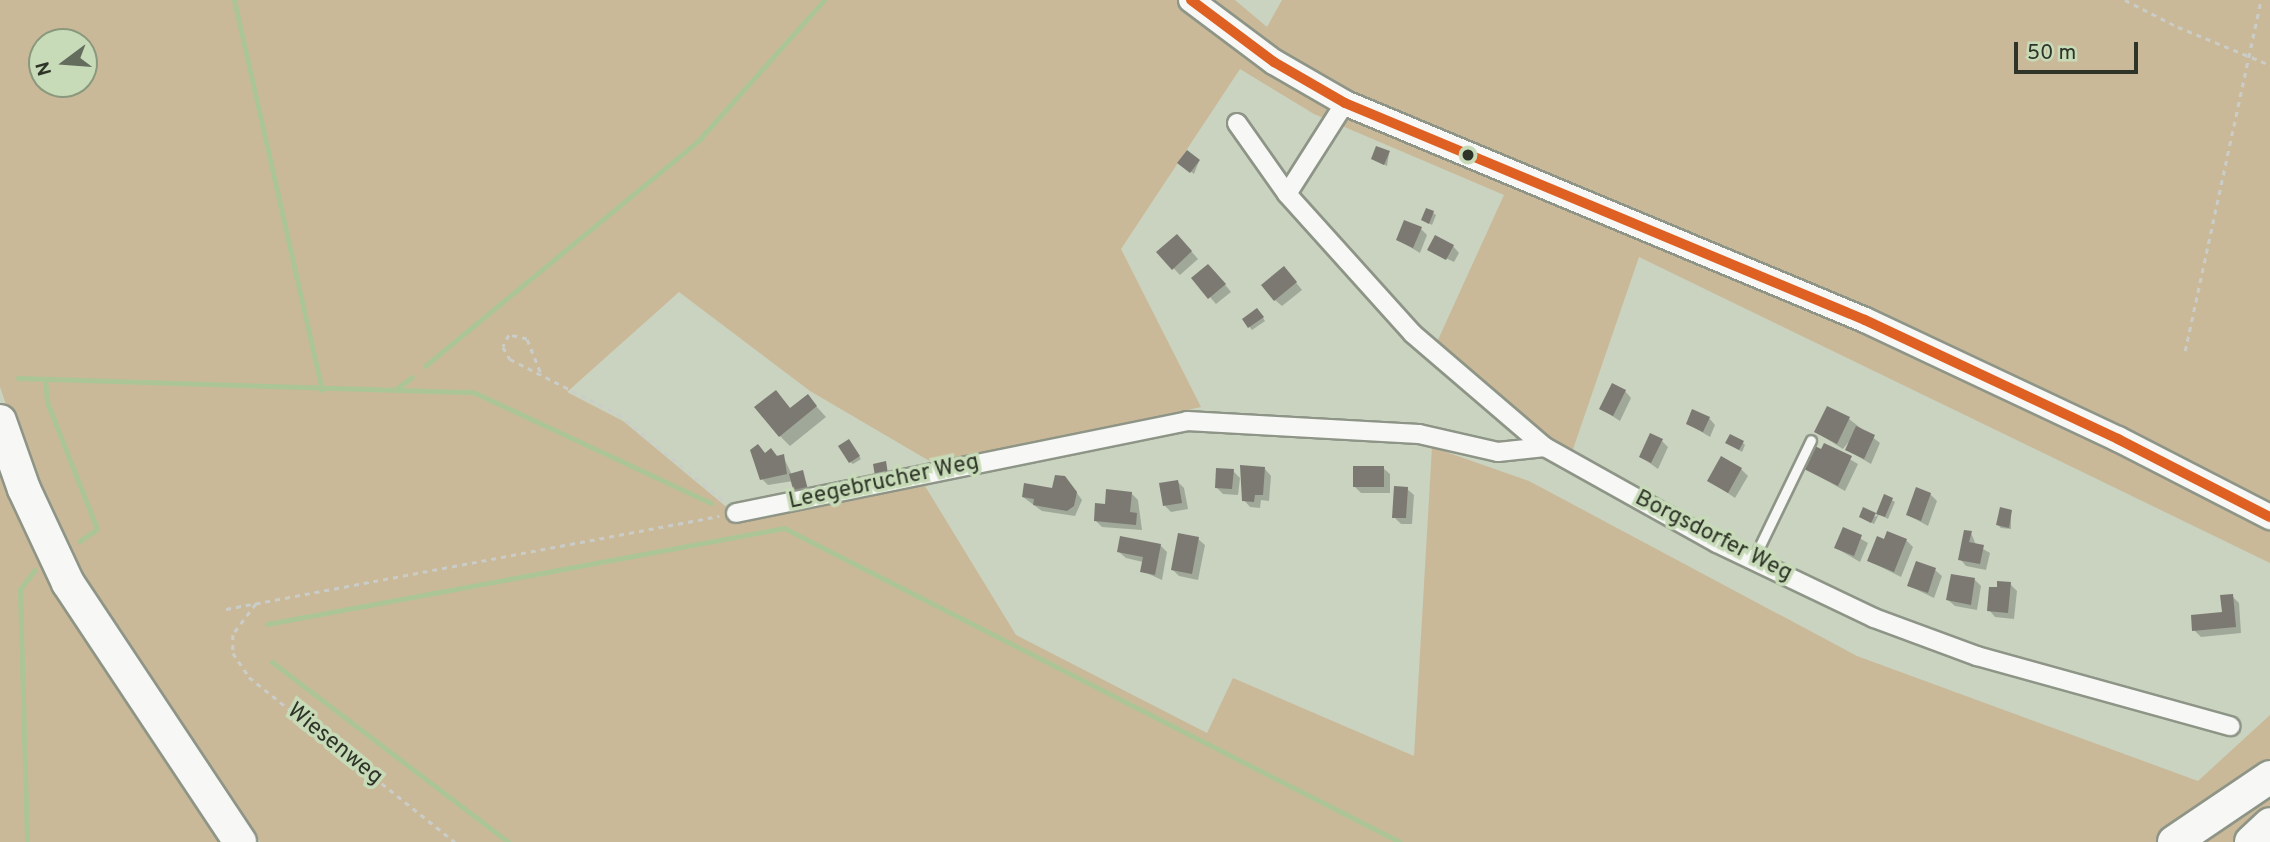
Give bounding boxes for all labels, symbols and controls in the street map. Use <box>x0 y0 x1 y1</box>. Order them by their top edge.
north arrow <box>28 28 98 98</box>
scale bar <box>2018 28 2142 72</box>
text: 50 m <box>2027 40 2076 67</box>
text: N <box>31 58 58 78</box>
unlabelled marker <box>1461 148 1475 162</box>
street label: Leegebrucher Weg <box>786 449 982 517</box>
street label: Borgsdorfer Weg <box>1630 485 1796 589</box>
street label: Wiesenweg <box>281 698 387 792</box>

